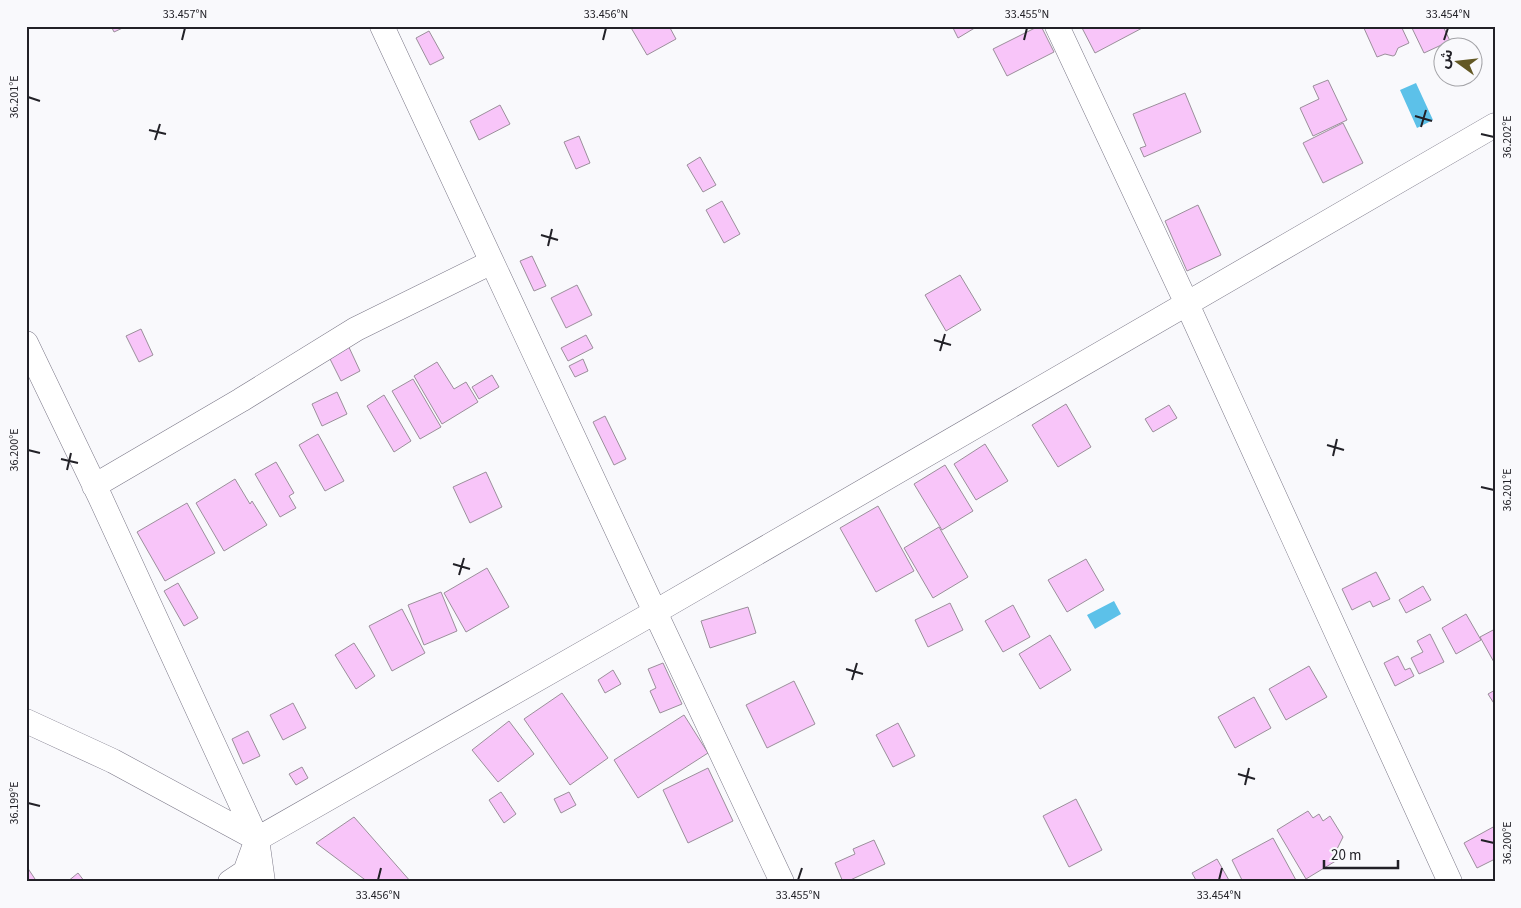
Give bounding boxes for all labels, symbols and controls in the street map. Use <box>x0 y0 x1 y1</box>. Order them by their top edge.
text: 33.457°N <box>163 6 207 23</box>
text: 33.456°N <box>584 6 628 23</box>
text: 33.455°N <box>1005 6 1049 23</box>
text: 33.454°N <box>1426 6 1470 23</box>
north arrow <box>1434 38 1484 88</box>
text: ش <box>1434 47 1459 71</box>
text: 36.201°E <box>6 75 23 119</box>
text: 36.202°E <box>1499 115 1516 159</box>
text: 36.200°E <box>6 428 23 472</box>
text: 36.201°E <box>1499 468 1516 512</box>
text: 36.199°E <box>6 781 23 825</box>
text: 36.200°E <box>1499 821 1516 865</box>
scale bar <box>1324 838 1397 870</box>
text: 20 m <box>1331 845 1361 866</box>
text: 33.456°N <box>356 887 400 904</box>
text: 33.455°N <box>776 887 820 904</box>
text: 33.454°N <box>1197 887 1241 904</box>

